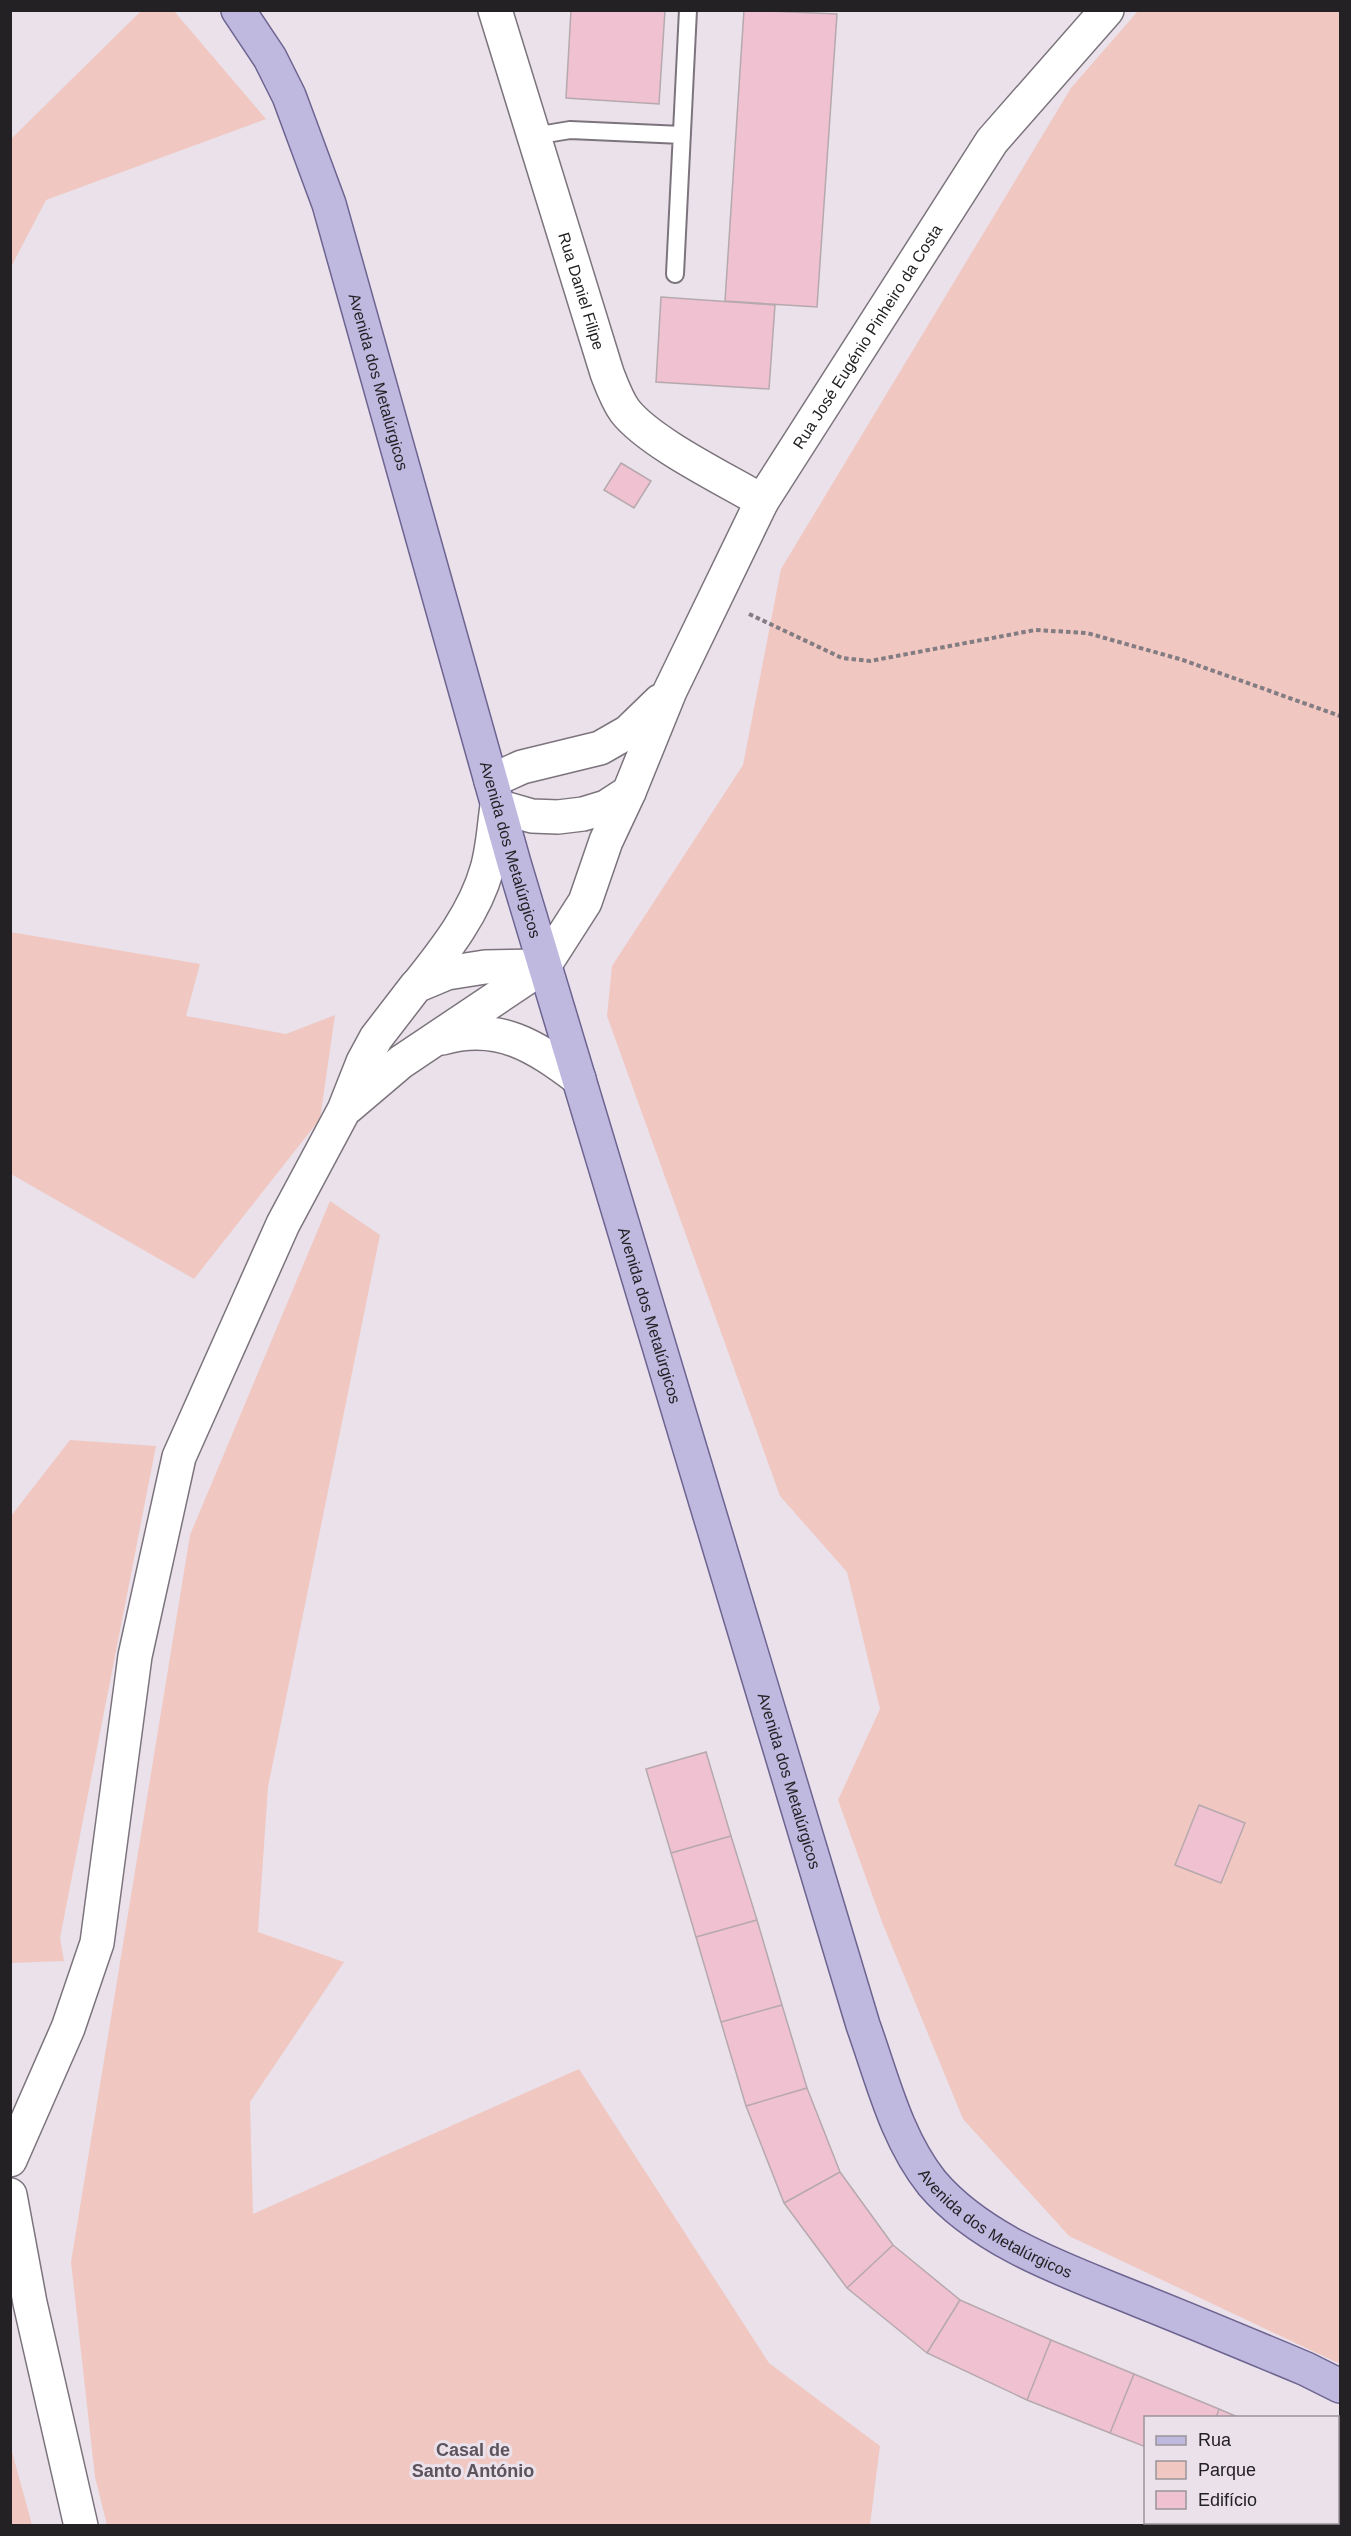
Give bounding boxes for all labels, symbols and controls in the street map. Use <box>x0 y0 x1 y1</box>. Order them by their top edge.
street label: Rua José Eugénio Pinheiro da Costa <box>790 221 945 452</box>
street label: Rua Daniel Filipe <box>555 230 607 352</box>
street label: Avenida dos Metalúrgicos <box>346 291 411 472</box>
street label: Avenida dos Metalúrgicos <box>477 759 544 940</box>
street label: Avenida dos Metalúrgicos <box>615 1225 684 1405</box>
street label: Avenida dos Metalúrgicos <box>755 1691 824 1871</box>
street label: Avenida dos Metalúrgicos <box>915 2166 1074 2281</box>
legend <box>1144 2416 1339 2524</box>
text: Rua <box>1198 2430 1232 2450</box>
district label: Casal de Santo António <box>412 2440 534 2481</box>
text: Parque <box>1198 2460 1256 2480</box>
text: Edifício <box>1198 2490 1257 2510</box>

